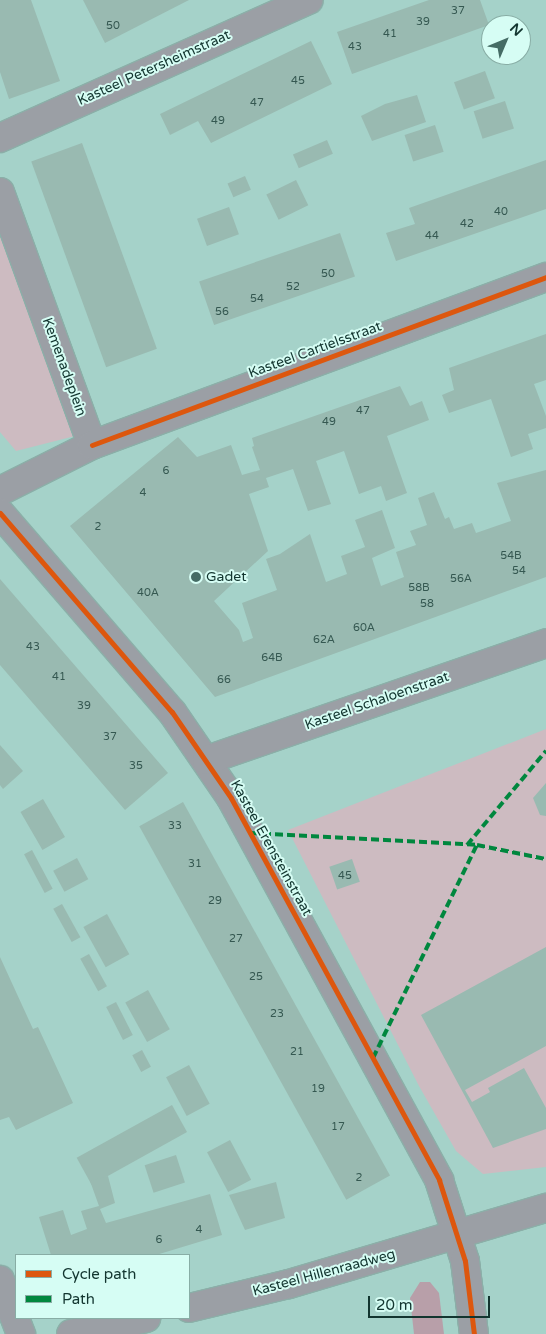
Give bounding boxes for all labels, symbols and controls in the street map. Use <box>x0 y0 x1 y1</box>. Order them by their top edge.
house number: 37 <box>451 4 465 18</box>
house number: 39 <box>416 15 430 29</box>
north arrow <box>481 15 531 65</box>
house number: 50 <box>106 19 120 33</box>
text: N <box>506 20 526 40</box>
street label: Kasteel Petersheimstraat <box>75 27 233 109</box>
house number: 41 <box>383 27 397 41</box>
house number: 43 <box>348 40 362 54</box>
house number: 45 <box>291 74 305 88</box>
house number: 47 <box>250 96 264 110</box>
house number: 49 <box>211 114 225 128</box>
house number: 40 <box>494 205 508 219</box>
house number: 42 <box>460 217 474 231</box>
house number: 44 <box>425 229 439 243</box>
house number: 50 <box>321 267 335 281</box>
house number: 52 <box>286 280 300 294</box>
house number: 54 <box>250 292 264 306</box>
house number: 56 <box>215 305 229 319</box>
street label: Kemenadeplein <box>38 316 90 418</box>
street label: Kasteel Cartielsstraat <box>246 318 384 382</box>
house number: 47 <box>356 404 370 418</box>
house number: 49 <box>322 415 336 429</box>
house number: 6 <box>163 464 169 478</box>
house number: 4 <box>140 486 146 500</box>
house number: 2 <box>95 520 101 534</box>
house number: 54B <box>500 549 522 563</box>
house number: 54 <box>512 564 526 578</box>
place label: Gadet <box>206 569 247 585</box>
marker: Gadet <box>190 571 202 583</box>
house number: 56A <box>450 572 472 586</box>
house number: 58B <box>408 581 430 595</box>
house number: 40A <box>137 586 159 600</box>
house number: 58 <box>420 597 434 611</box>
house number: 60A <box>353 621 375 635</box>
house number: 62A <box>313 633 335 647</box>
house number: 43 <box>26 640 40 654</box>
house number: 64B <box>261 651 283 665</box>
street label: Kasteel Schaloenstraat <box>303 668 451 734</box>
house number: 41 <box>52 670 66 684</box>
house number: 66 <box>217 673 231 687</box>
house number: 39 <box>77 699 91 713</box>
house number: 37 <box>103 730 117 744</box>
house number: 35 <box>129 759 143 773</box>
street label: Kasteel Erensteinstraat <box>227 777 315 919</box>
house number: 33 <box>168 819 182 833</box>
house number: 31 <box>188 857 202 871</box>
house number: 45 <box>338 869 352 883</box>
house number: 29 <box>208 894 222 908</box>
house number: 27 <box>229 932 243 946</box>
house number: 25 <box>249 970 263 984</box>
house number: 23 <box>270 1007 284 1021</box>
house number: 21 <box>290 1045 304 1059</box>
house number: 19 <box>311 1082 325 1096</box>
house number: 17 <box>331 1120 345 1134</box>
house number: 2 <box>356 1171 362 1185</box>
house number: 4 <box>196 1223 202 1237</box>
house number: 6 <box>156 1233 162 1247</box>
street label: Kasteel Hillenraadweg <box>251 1246 397 1300</box>
legend <box>15 1254 190 1319</box>
text: Cycle path <box>62 1265 136 1283</box>
scale bar <box>371 1286 494 1318</box>
text: Path <box>62 1290 95 1308</box>
text: 20 m <box>376 1296 413 1314</box>

